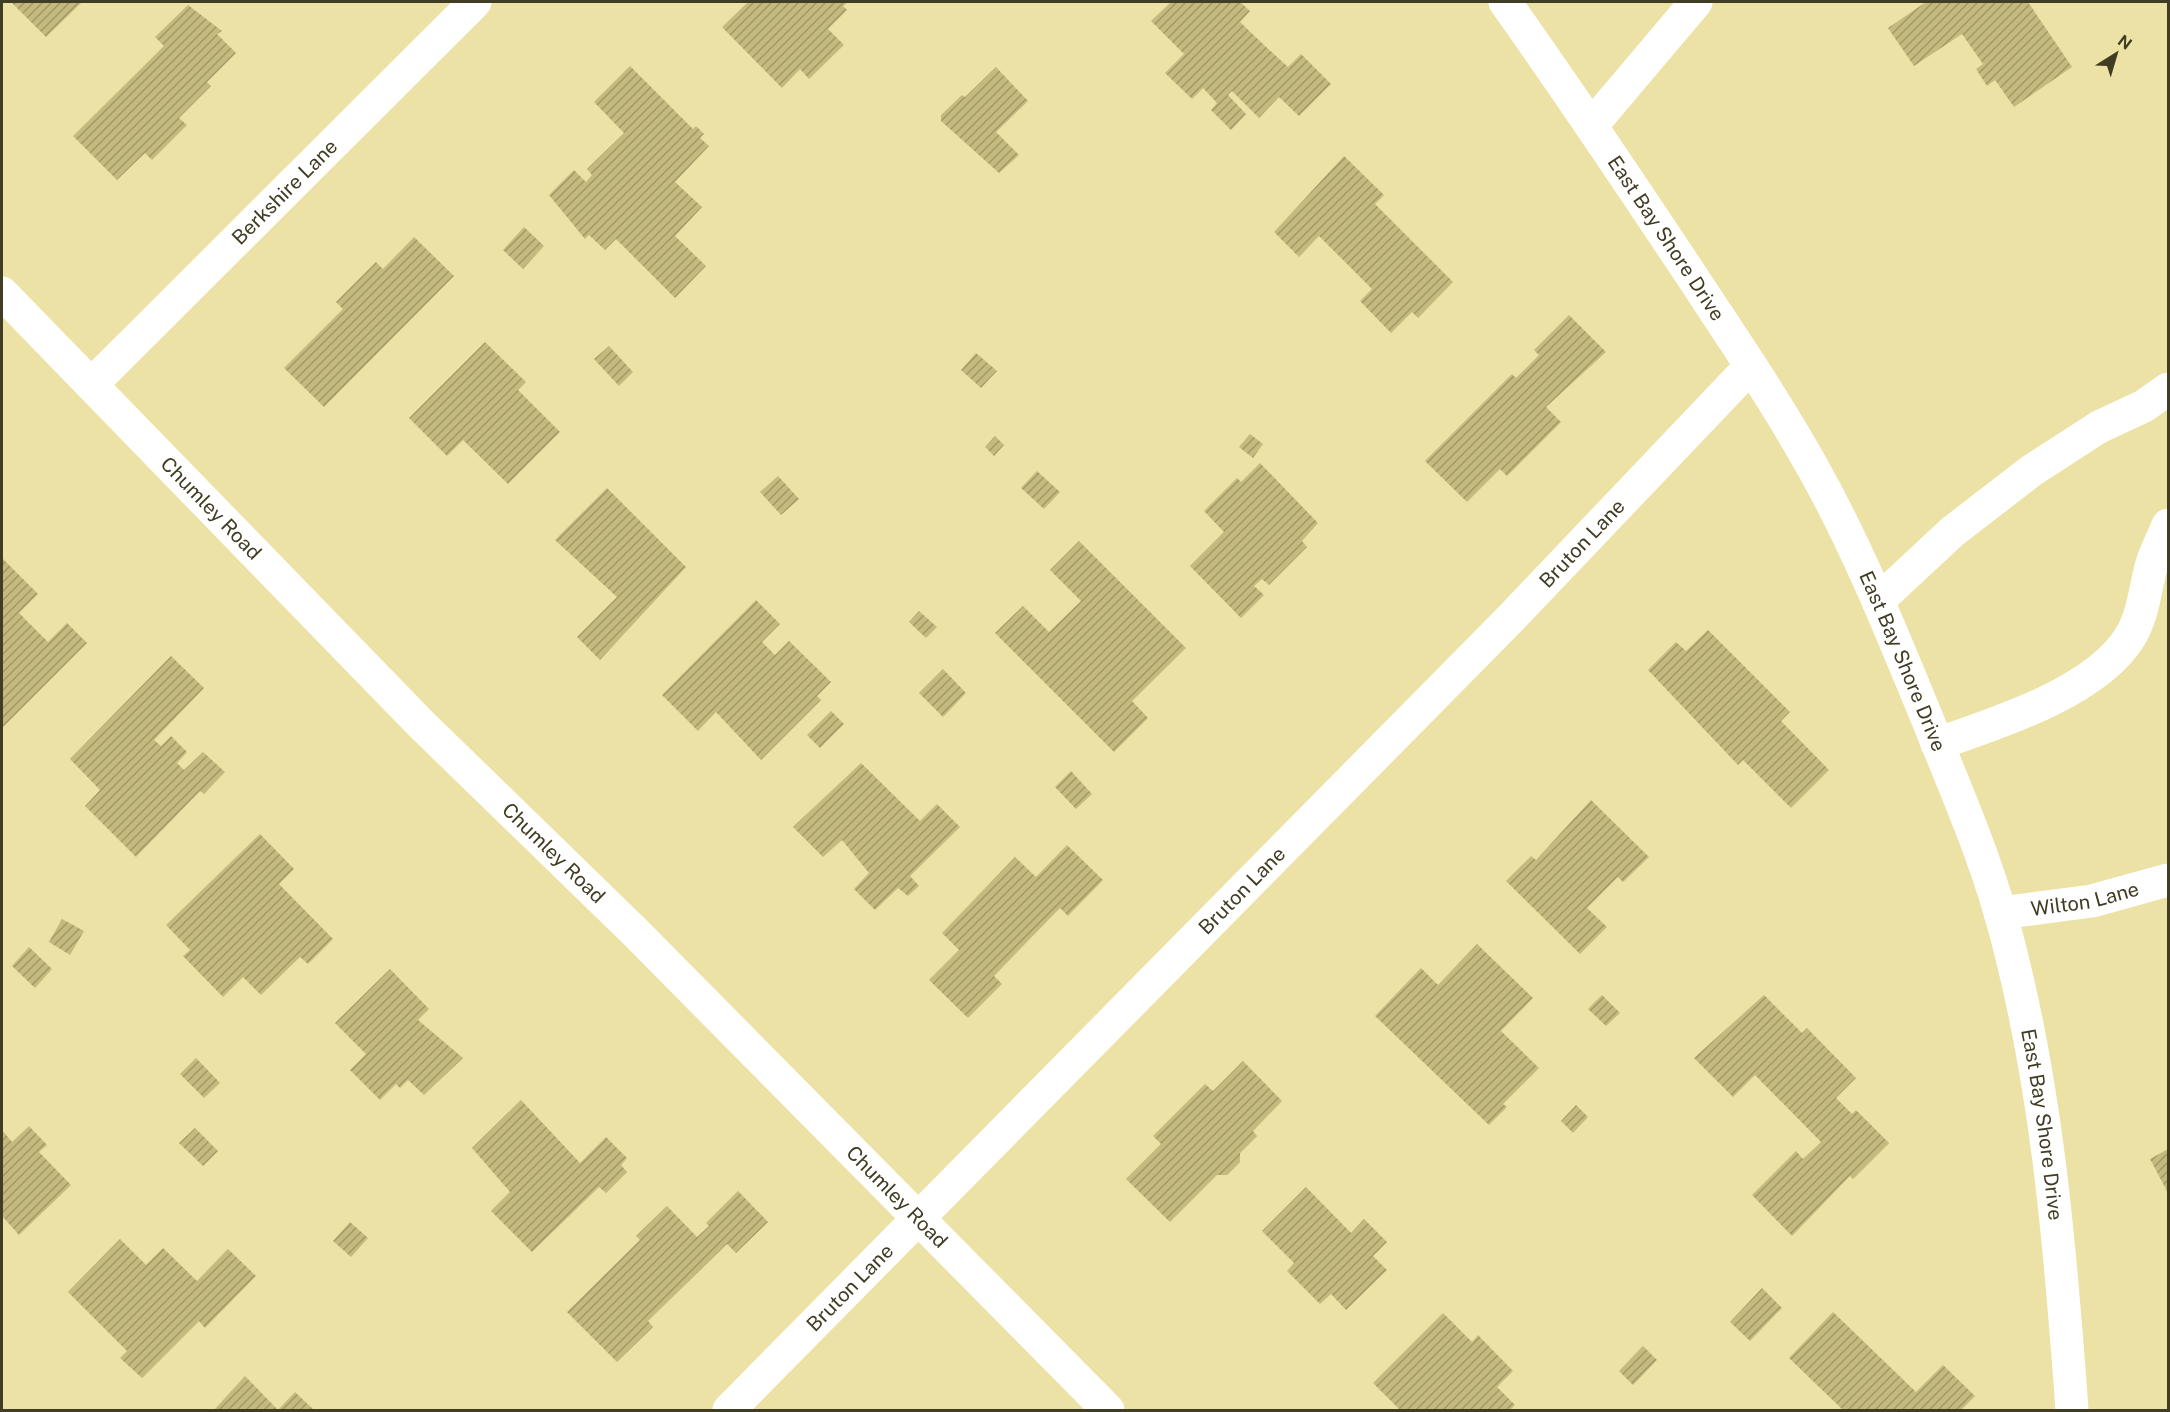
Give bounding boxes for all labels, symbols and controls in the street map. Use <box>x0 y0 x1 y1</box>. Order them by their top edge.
north arrow <box>2086 24 2146 84</box>
text: N <box>2114 31 2135 54</box>
street label: Berkshire Lane <box>227 134 342 250</box>
street label: East Bay Shore Drive <box>1603 151 1730 325</box>
street label: Chumley Road <box>156 452 266 565</box>
street label: Bruton Lane <box>1534 494 1630 593</box>
street label: East Bay Shore Drive <box>1854 567 1951 755</box>
street label: Chumley Road <box>497 798 610 908</box>
street label: Bruton Lane <box>1194 842 1290 939</box>
street label: Wilton Lane <box>2029 877 2142 921</box>
street label: East Bay Shore Drive <box>2016 1027 2068 1222</box>
street label: Chumley Road <box>841 1141 953 1253</box>
street label: Bruton Lane <box>802 1239 898 1336</box>

